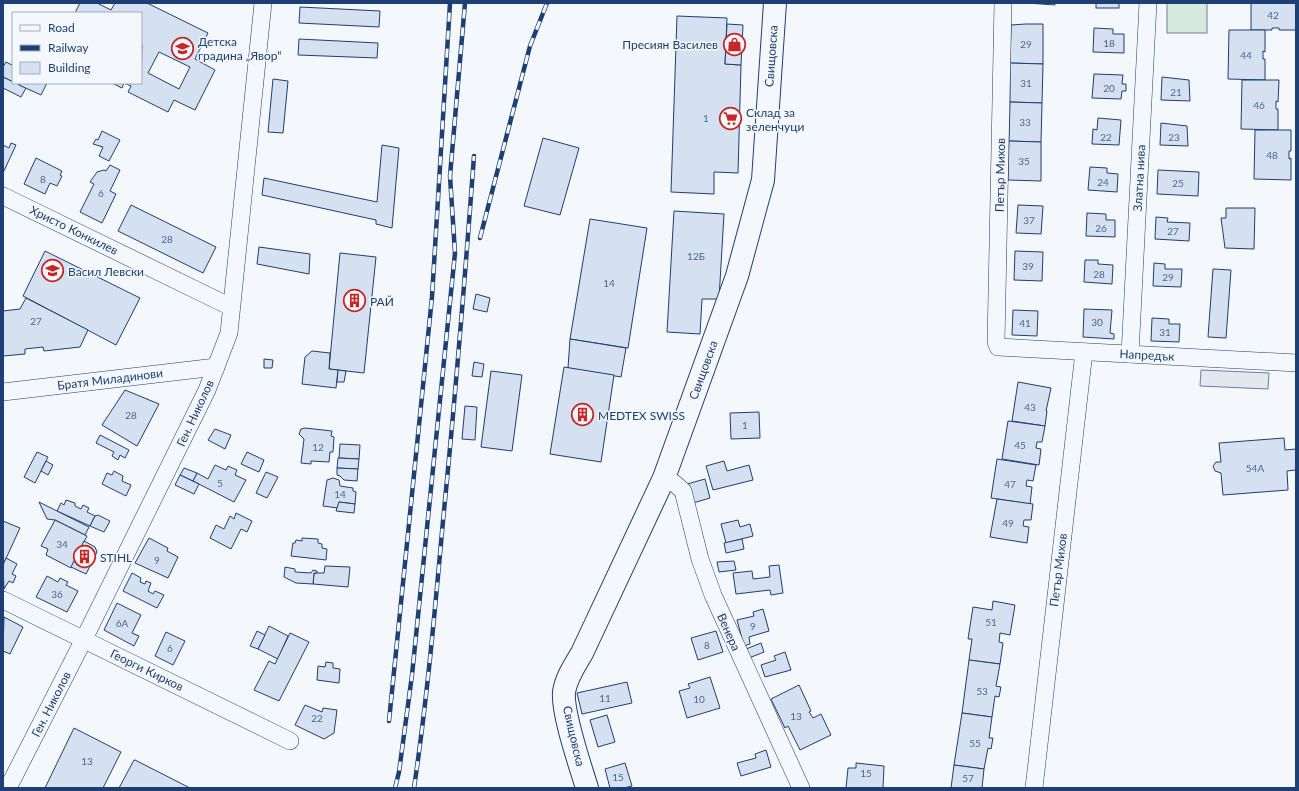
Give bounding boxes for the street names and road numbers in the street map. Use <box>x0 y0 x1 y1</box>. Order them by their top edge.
street label: Свищовска <box>761 25 781 87</box>
street label: Петър Михов <box>992 138 1008 212</box>
street label: Златна нива <box>1130 144 1148 212</box>
street label: Христо Конкилев <box>27 202 121 258</box>
street label: Свищовска <box>685 338 721 402</box>
street label: Напредък <box>1119 346 1176 364</box>
street label: Братя Миладинови <box>56 365 164 393</box>
street label: Ген. Николов <box>173 377 217 449</box>
street label: Петър Михов <box>1046 532 1070 608</box>
street label: Венера <box>714 611 744 653</box>
street label: Георги Кирков <box>108 646 186 694</box>
street label: Ген. Николов <box>28 669 74 739</box>
street label: Свищовска <box>560 704 588 768</box>

